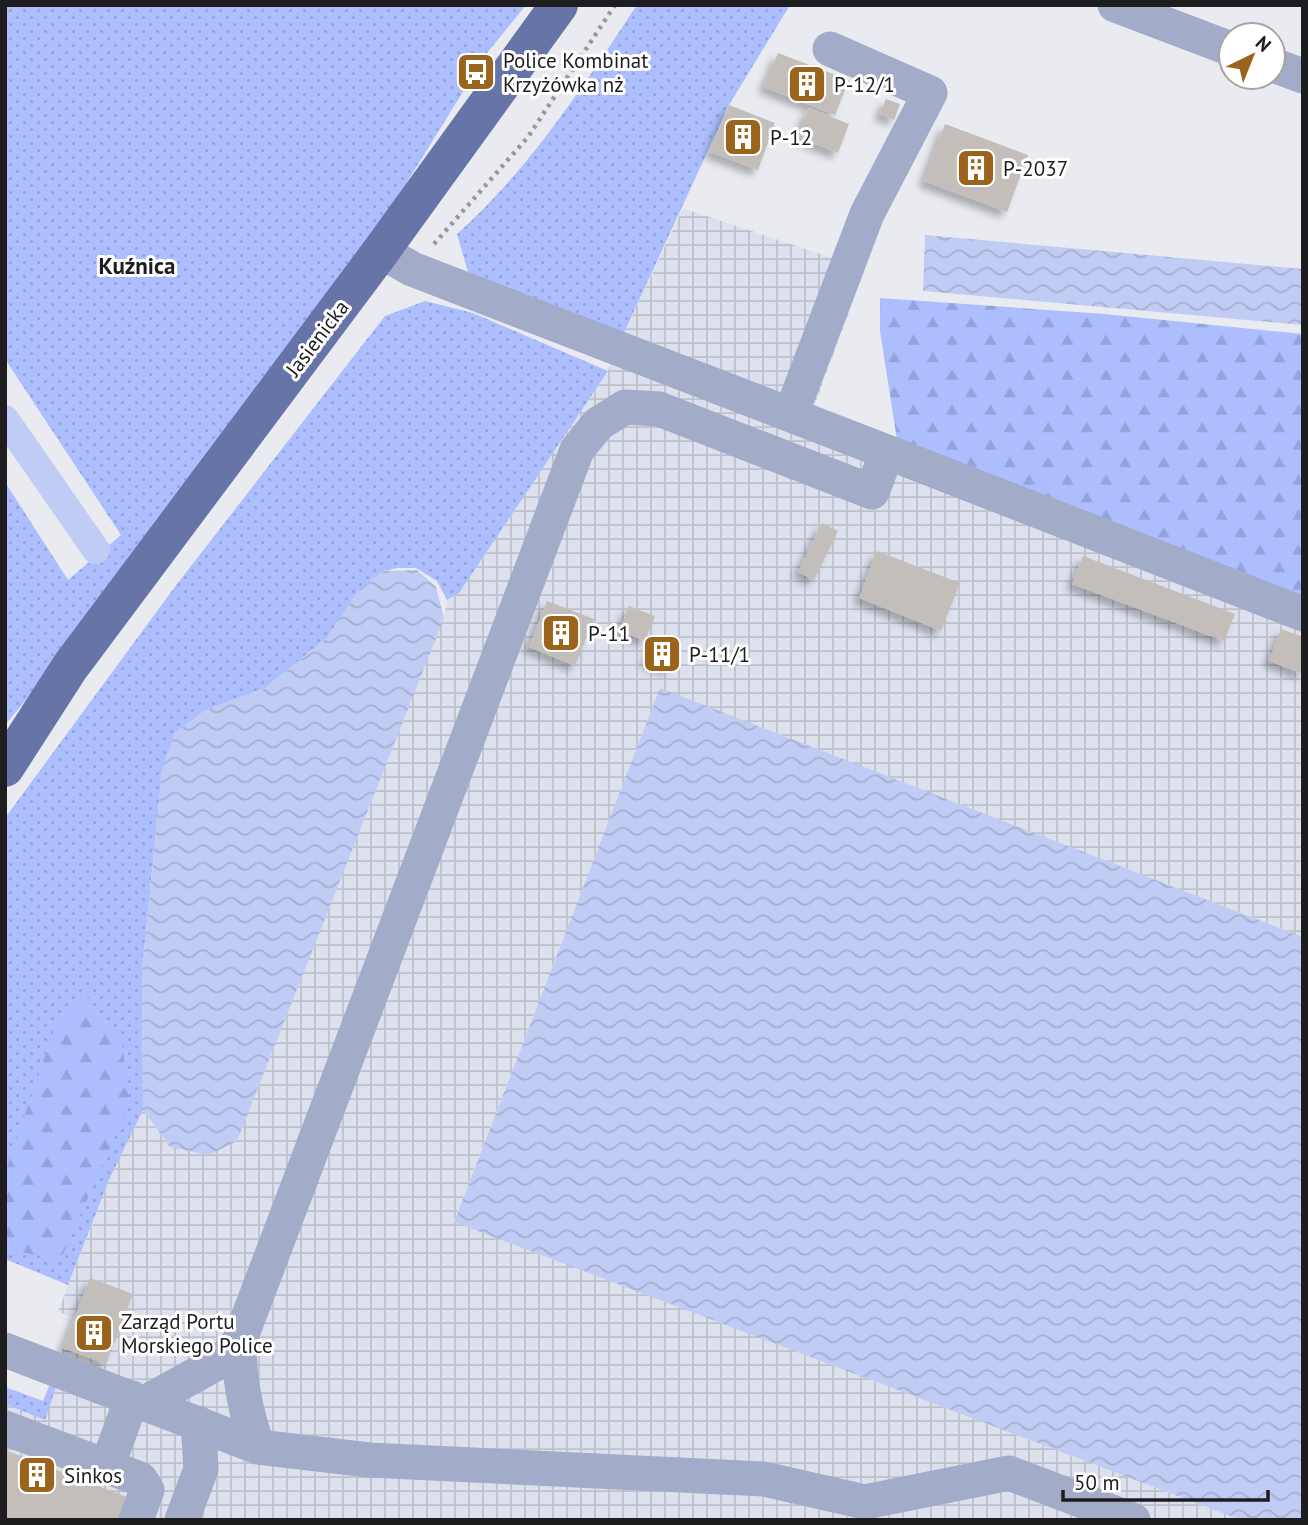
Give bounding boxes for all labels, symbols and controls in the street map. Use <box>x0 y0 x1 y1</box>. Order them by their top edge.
north arrow <box>1217 21 1287 91</box>
text: N <box>1251 31 1276 57</box>
place label: Police Kombinat Krzyżówka nż <box>503 47 648 98</box>
bus stop icon: Police Kombinat Krzyżówka nż <box>455 51 497 93</box>
building icon: P-12/1 <box>786 63 828 105</box>
place label: P-12/1 <box>834 71 895 98</box>
building icon: P-12 <box>722 116 764 158</box>
place label: P-12 <box>770 124 812 151</box>
building icon: P-2037 <box>955 147 997 189</box>
place label: P-2037 <box>1003 155 1068 182</box>
district label: Kuźnica <box>99 251 175 280</box>
street label: Jasienicka <box>279 294 354 382</box>
building icon: P-11 <box>540 612 582 654</box>
place label: P-11 <box>588 620 630 647</box>
building icon: P-11/1 <box>641 633 683 675</box>
place label: P-11/1 <box>689 641 750 668</box>
place label: Zarząd Portu Morskiego Police <box>121 1308 273 1359</box>
building icon: Zarząd Portu Morskiego Police <box>73 1312 115 1354</box>
building icon: Sinkos <box>16 1454 58 1496</box>
scale bar <box>1063 1458 1268 1502</box>
place label: Sinkos <box>64 1462 122 1489</box>
text: 50 m <box>1074 1469 1120 1496</box>

